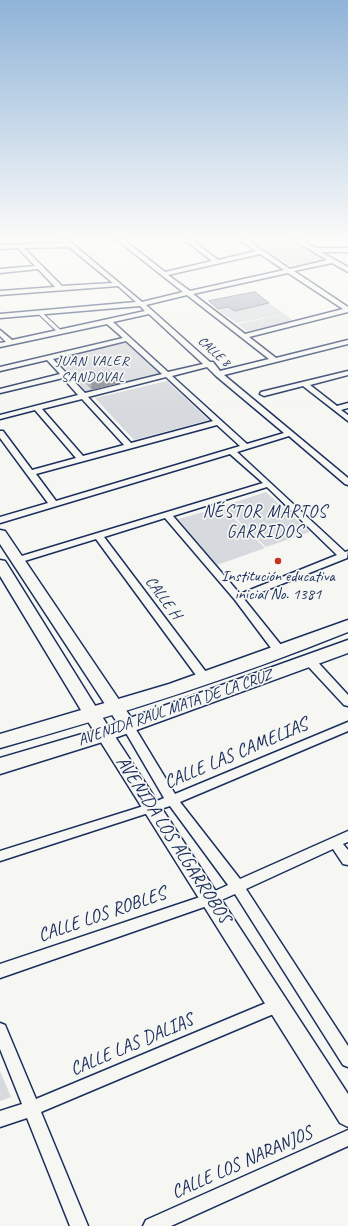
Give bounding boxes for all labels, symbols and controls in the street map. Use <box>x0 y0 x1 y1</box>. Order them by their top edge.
street label: CALLE 8 <box>195 333 233 371</box>
district label: JUAN VALER SANDOVAL <box>57 353 129 386</box>
district label: NÉSTOR MARTOS GARRIDOS <box>204 503 326 543</box>
marker: Institución educativa inicial No. 1381 <box>273 556 283 566</box>
place label: Institución educativa inicial No. 1381 <box>221 567 335 605</box>
street label: CALLE H <box>141 573 185 623</box>
street label: AVENIDA RAÚL MATA DE LA CRUZ <box>75 666 275 750</box>
street label: CALLE LAS CAMELIAS <box>161 714 311 794</box>
street label: AVENIDA LOS ALGARROBOS <box>110 752 236 928</box>
street label: CALLE LOS ROBLES <box>35 883 169 947</box>
street label: CALLE LAS DALIAS <box>67 1009 197 1081</box>
street label: CALLE LOS NARANJOS <box>168 1122 316 1204</box>

